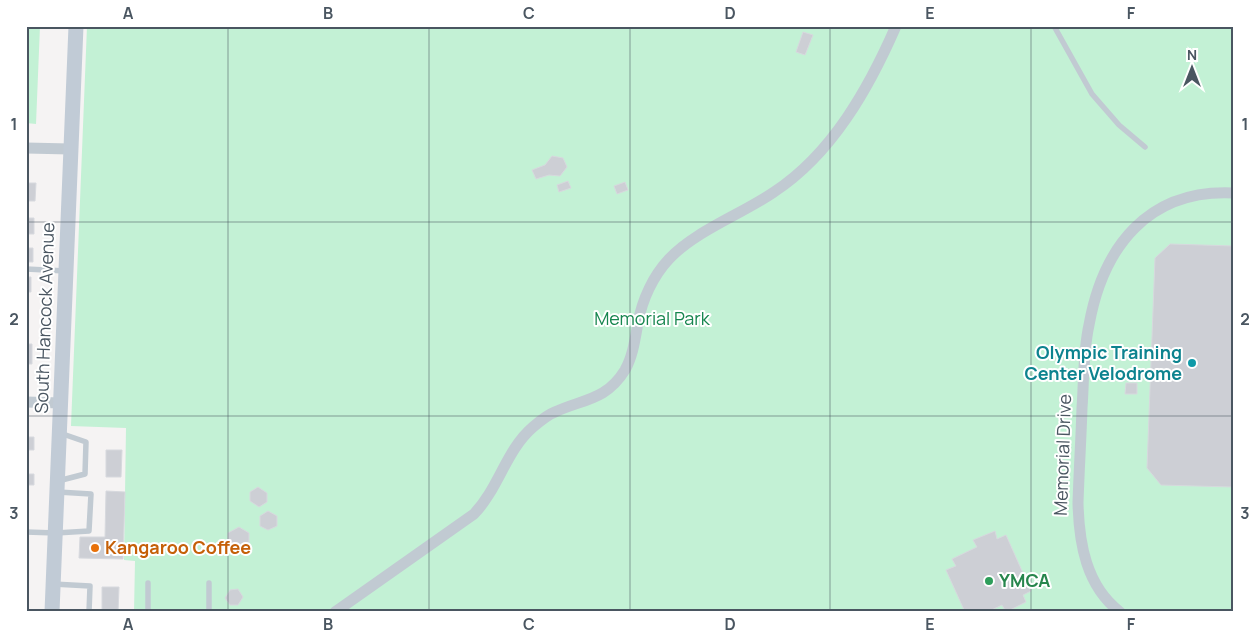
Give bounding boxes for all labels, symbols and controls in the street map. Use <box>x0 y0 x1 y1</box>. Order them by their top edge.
text: A <box>123 2 134 24</box>
text: B <box>323 2 333 24</box>
text: C <box>523 2 535 24</box>
text: D <box>724 2 736 24</box>
text: E <box>925 2 935 24</box>
text: F <box>1127 2 1136 24</box>
north arrow <box>1166 42 1216 92</box>
text: N <box>1187 45 1197 64</box>
text: 1 <box>10 113 18 135</box>
text: 1 <box>1241 113 1249 135</box>
street label: South Hancock Avenue <box>29 222 59 414</box>
park label: Memorial Park <box>594 306 711 330</box>
text: 2 <box>9 308 19 330</box>
text: 2 <box>1240 308 1250 330</box>
place label: Olympic Training Center Velodrome <box>1024 340 1182 385</box>
marker: Olympic Training Center Velodrome <box>1186 357 1198 369</box>
street label: Memorial Drive <box>1048 394 1076 516</box>
text: 3 <box>9 502 19 524</box>
text: 3 <box>1240 502 1250 524</box>
place label: Kangaroo Coffee <box>105 535 251 559</box>
marker: Kangaroo Coffee <box>89 542 101 554</box>
place label: YMCA <box>999 568 1050 592</box>
marker: YMCA <box>983 575 995 587</box>
text: A <box>123 613 134 635</box>
text: B <box>323 613 333 635</box>
text: C <box>523 613 535 635</box>
text: D <box>724 613 736 635</box>
text: E <box>925 613 935 635</box>
text: F <box>1127 613 1136 635</box>

